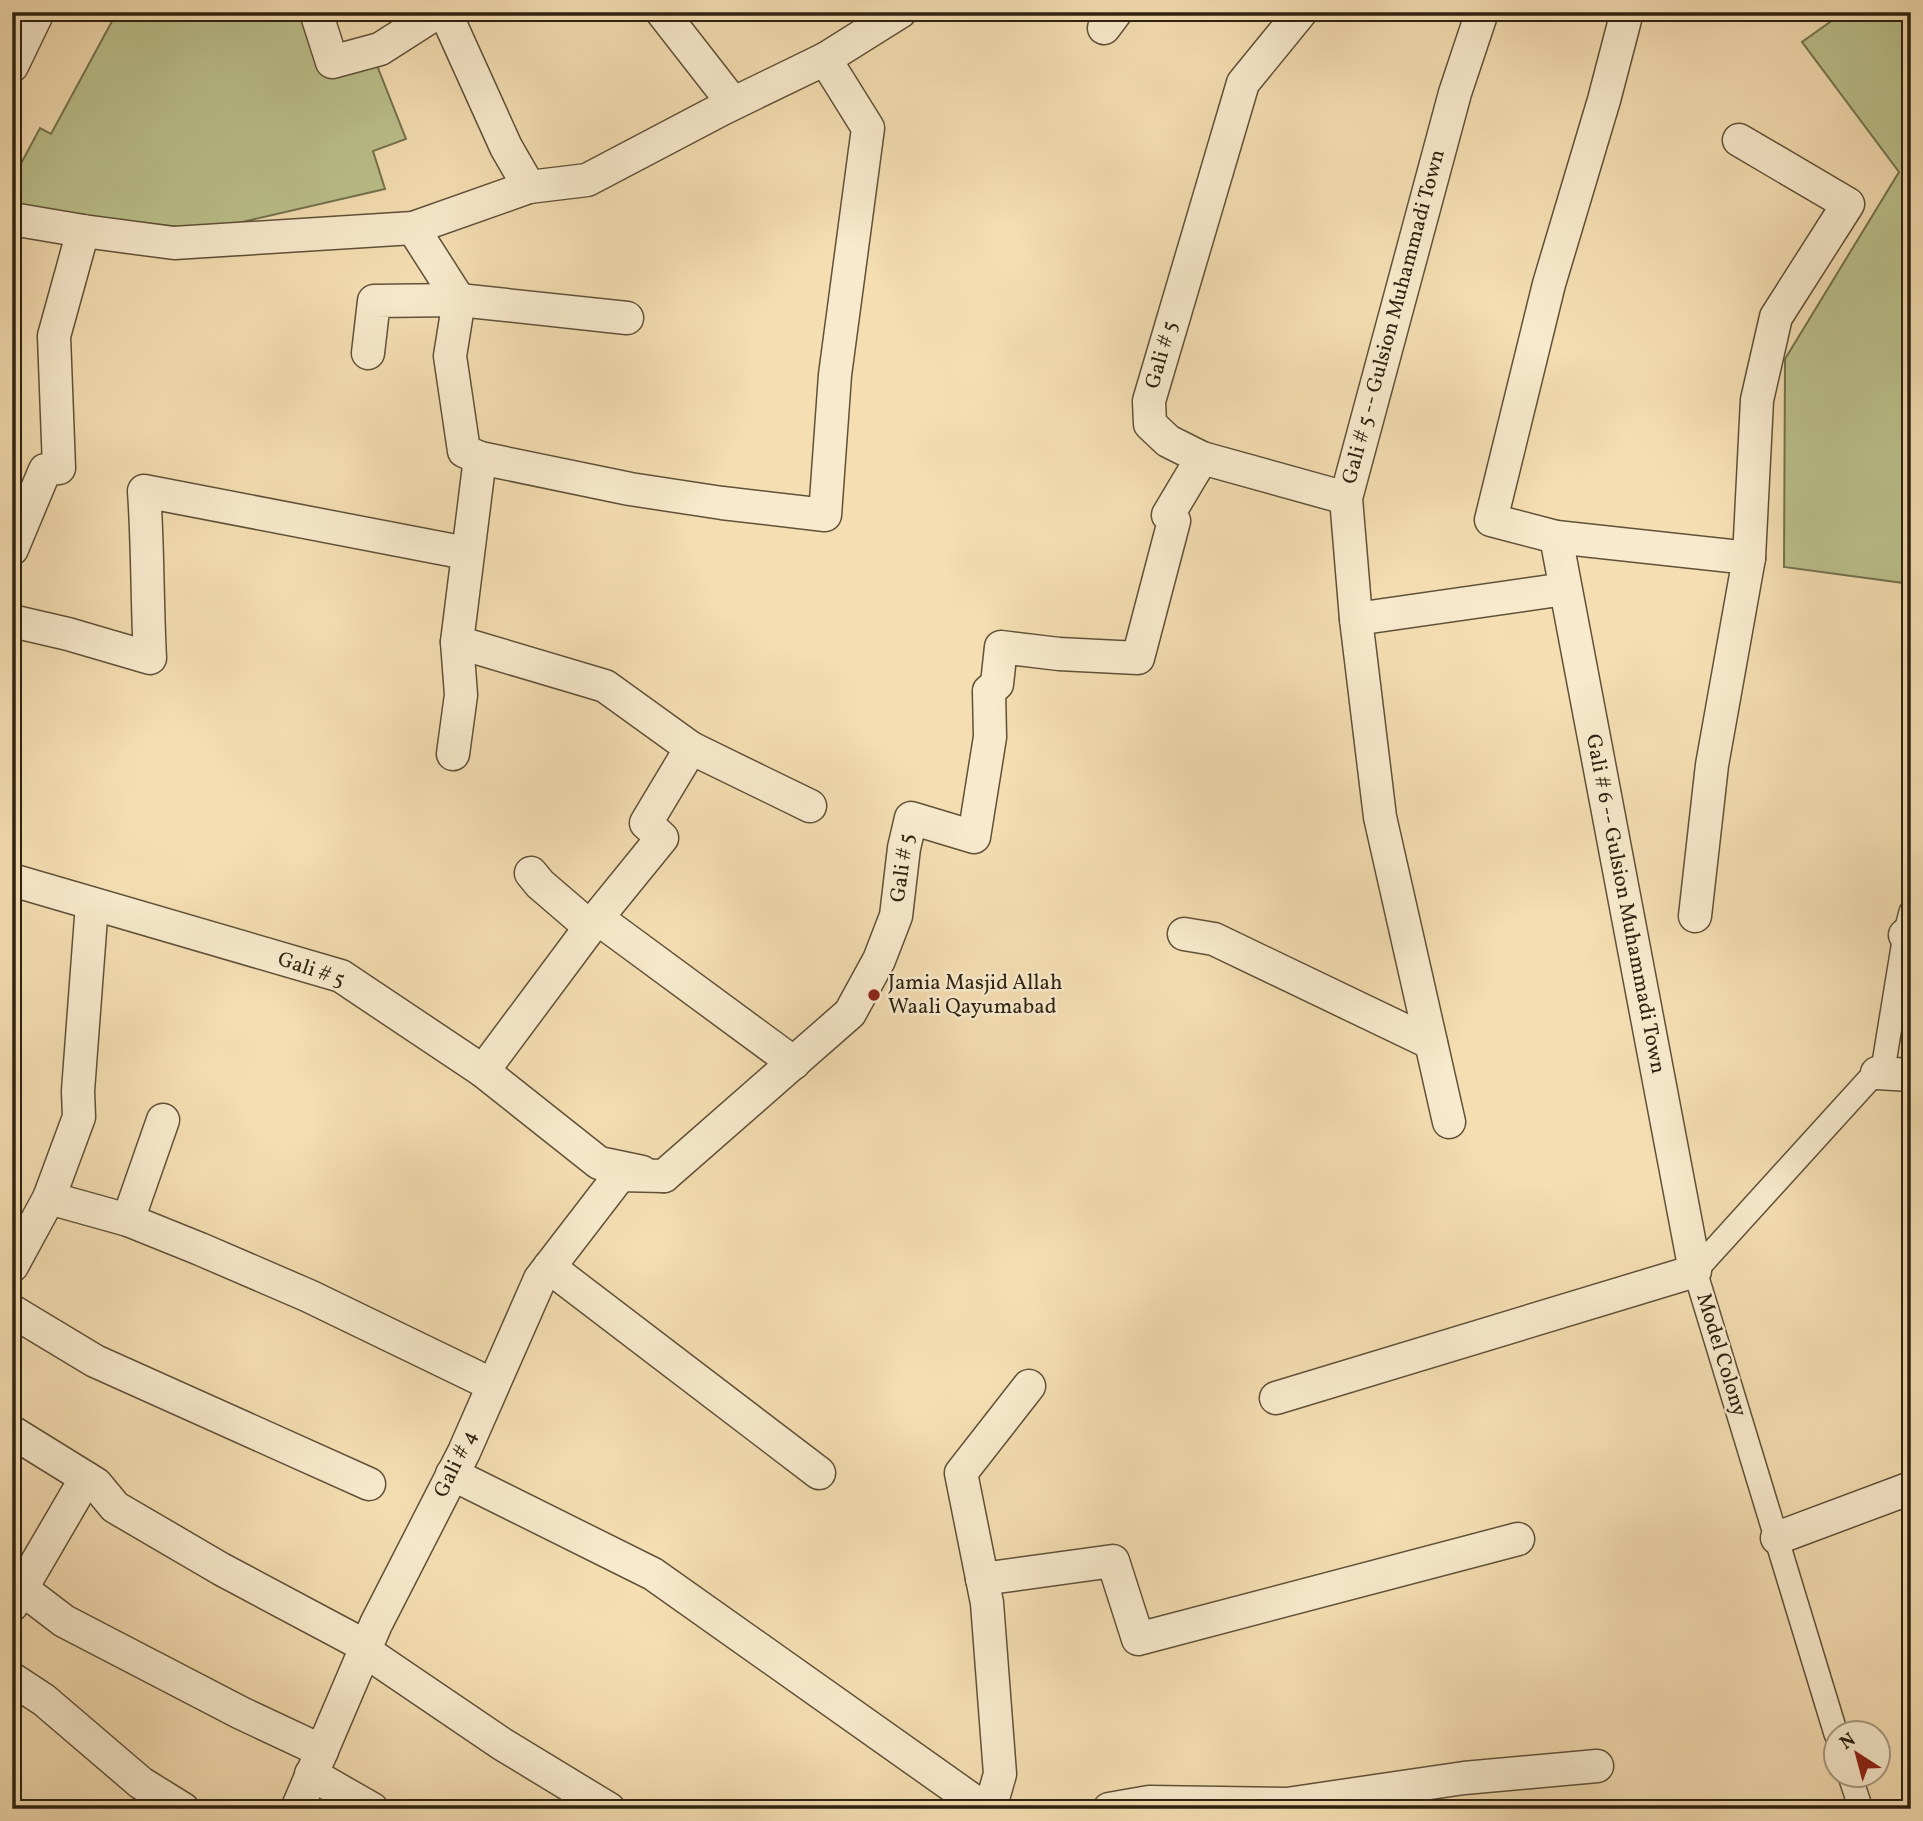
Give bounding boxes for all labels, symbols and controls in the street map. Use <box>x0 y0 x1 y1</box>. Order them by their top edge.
street label: Gali # 5 -- Gulsion Muhammadi Town <box>1335 147 1453 487</box>
street label: Gali # 5 <box>1139 318 1185 392</box>
street label: Gali # 6 -- Gulsion Muhammadi Town <box>1578 732 1672 1076</box>
street label: Gali # 5 <box>884 832 922 904</box>
street label: Gali # 5 <box>273 945 349 995</box>
place label: Jamia Masjid Allah Waali Qayumabad <box>888 969 1063 1022</box>
marker: Jamia Masjid Allah Waali Qayumabad <box>866 987 882 1003</box>
street label: Model Colony <box>1688 1290 1754 1421</box>
street label: Gali # 4 <box>427 1425 485 1503</box>
north arrow <box>1822 1720 1892 1790</box>
text: N <box>1835 1727 1862 1756</box>

